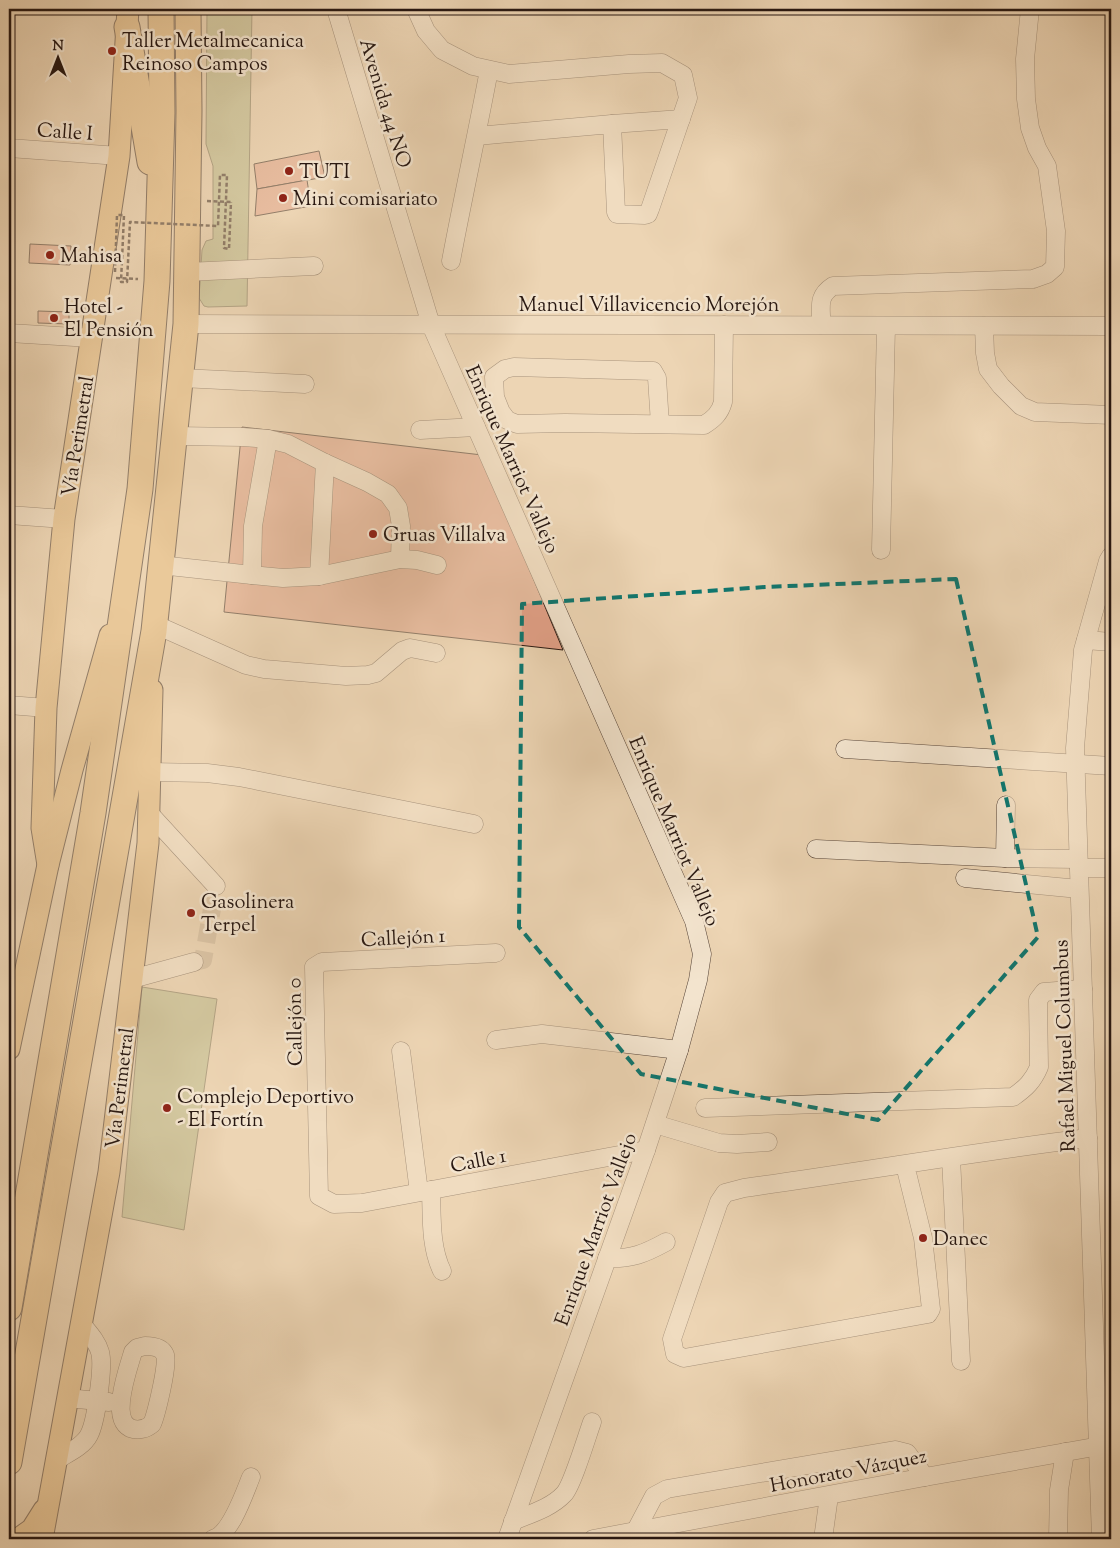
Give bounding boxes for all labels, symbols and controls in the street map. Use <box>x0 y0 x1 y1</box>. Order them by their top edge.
place label: Taller Metalmecanica Reinoso Campos <box>122 28 304 80</box>
north arrow <box>32 32 82 82</box>
street label: Avenida 44 NO <box>350 35 417 172</box>
text: N <box>52 37 64 57</box>
marker: Taller Metalmecanica Reinoso Campos <box>106 45 118 57</box>
street label: Calle I <box>36 117 94 150</box>
place label: TUTI <box>299 159 350 188</box>
marker: TUTI <box>283 165 295 177</box>
place label: Mini comisariato <box>293 186 438 215</box>
marker: Mini comisariato <box>277 192 289 204</box>
place label: Mahisa <box>60 243 122 272</box>
marker: Mahisa <box>44 249 56 261</box>
street label: Manuel Villavicencio Morejón <box>519 292 779 321</box>
place label: Hotel - El Pensión <box>64 294 154 346</box>
marker: Hotel - El Pensión <box>48 312 60 324</box>
street label: Enrique Marriot Vallejo <box>456 361 565 559</box>
street label: Vía Perimetral <box>56 374 103 499</box>
place label: Gruas Villalva <box>383 522 506 551</box>
marker: Gruas Villalva <box>367 528 379 540</box>
street label: Enrique Marriot Vallejo <box>620 733 726 931</box>
place label: Gasolinera Terpel <box>201 889 294 941</box>
marker: Gasolinera Terpel <box>185 907 197 919</box>
street label: Callejón 1 <box>360 923 446 956</box>
street label: Rafael Miguel Columbus <box>1048 939 1085 1153</box>
street label: Callejón 0 <box>281 978 312 1066</box>
street label: Vía Perimetral <box>100 1026 143 1150</box>
place label: Complejo Deportivo - El Fortín <box>177 1084 354 1136</box>
marker: Complejo Deportivo - El Fortín <box>161 1102 173 1114</box>
street label: Enrique Marriot Vallejo <box>549 1129 646 1330</box>
street label: Calle 1 <box>448 1143 509 1182</box>
place label: Danec <box>933 1226 988 1255</box>
marker: Danec <box>917 1232 929 1244</box>
street label: Honorato Vázquez <box>768 1443 929 1502</box>

